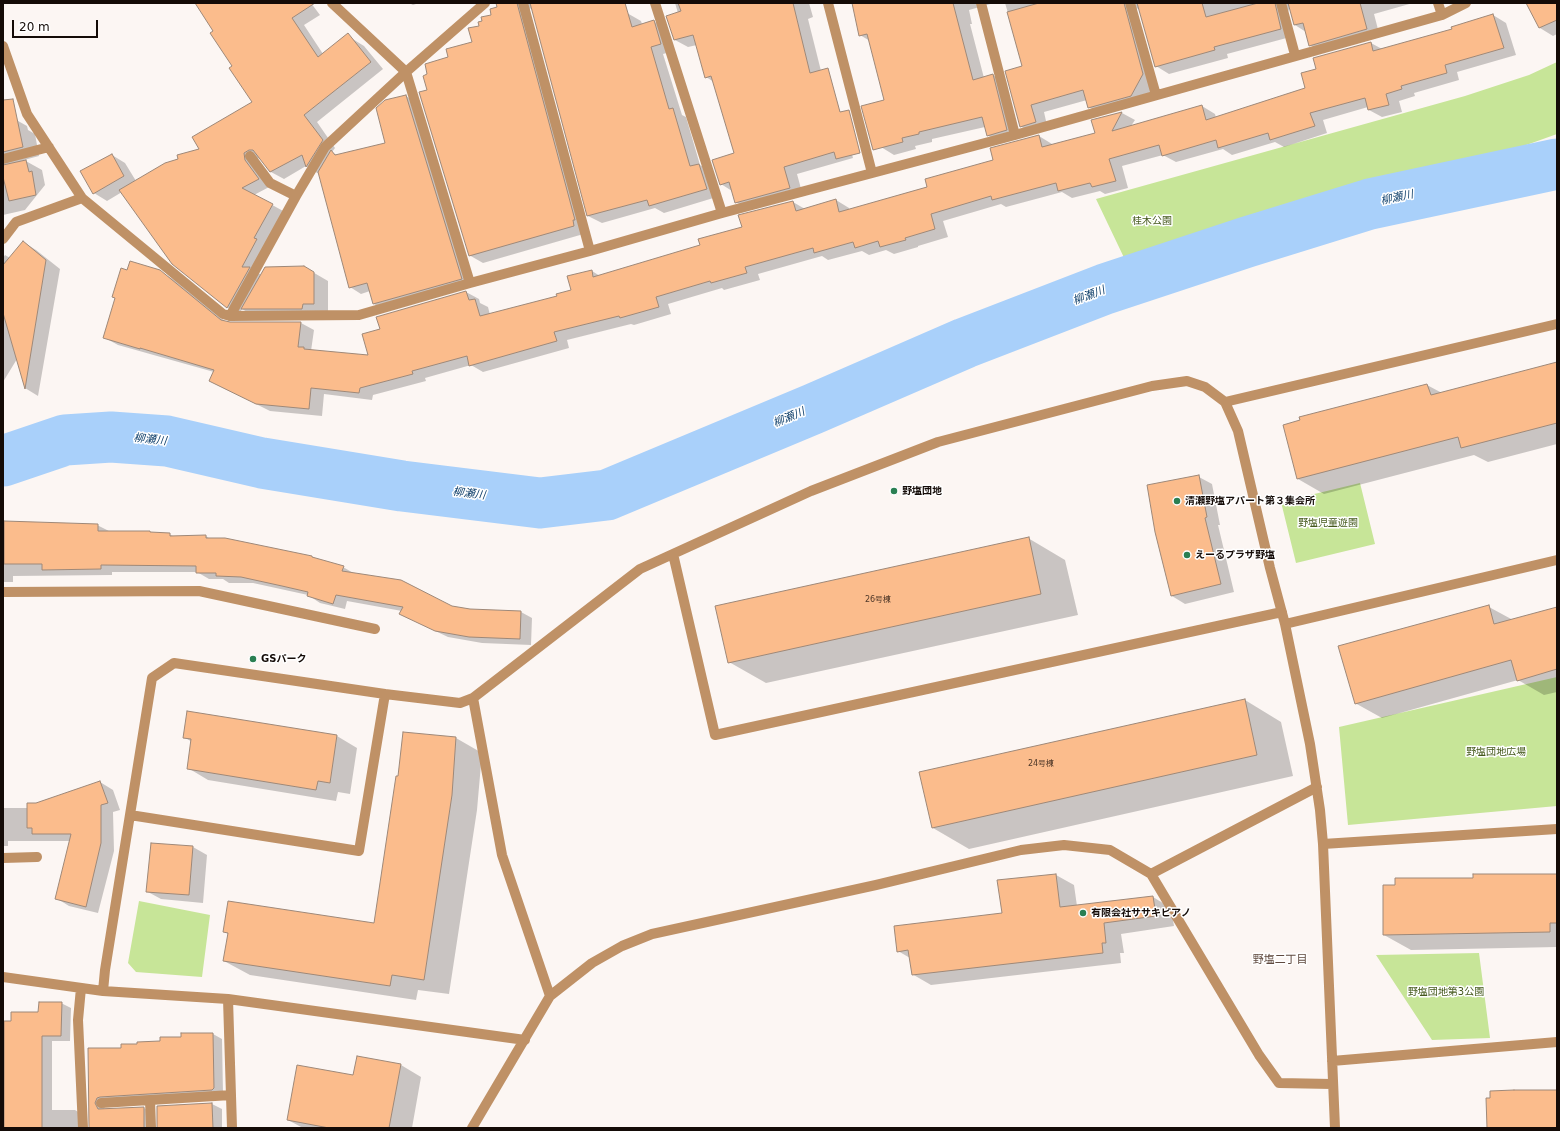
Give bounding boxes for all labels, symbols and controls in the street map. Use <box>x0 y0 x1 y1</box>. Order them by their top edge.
scale bar <box>14 12 100 38</box>
text: 20 m <box>19 20 50 34</box>
water label: 柳瀬川 <box>1379 188 1415 208</box>
park label: 桂木公園 <box>1132 215 1172 227</box>
water label: 柳瀬川 <box>1071 284 1107 308</box>
water label: 柳瀬川 <box>771 405 807 431</box>
water label: 柳瀬川 <box>133 432 167 448</box>
water label: 柳瀬川 <box>452 485 486 503</box>
place label: 野塩団地 <box>902 485 942 497</box>
marker: 野塩団地 <box>889 486 899 496</box>
place label: 清瀬野塩アパート第３集会所 <box>1185 495 1315 507</box>
marker: 清瀬野塩アパート第３集会所 <box>1172 496 1182 506</box>
park label: 野塩児童遊園 <box>1298 517 1358 529</box>
place label: えーるプラザ野塩 <box>1195 549 1275 561</box>
marker: えーるプラザ野塩 <box>1182 550 1192 560</box>
house number: 26号棟 <box>865 595 891 605</box>
place label: GSパーク <box>261 653 306 665</box>
marker: GSパーク <box>248 654 258 664</box>
park label: 野塩団地広場 <box>1466 746 1526 758</box>
house number: 24号棟 <box>1028 759 1054 769</box>
place label: 有限会社ササキピアノ <box>1091 907 1191 919</box>
marker: 有限会社ササキピアノ <box>1078 908 1088 918</box>
district label: 野塩二丁目 <box>1253 953 1307 967</box>
park label: 野塩団地第3公園 <box>1408 986 1484 998</box>

